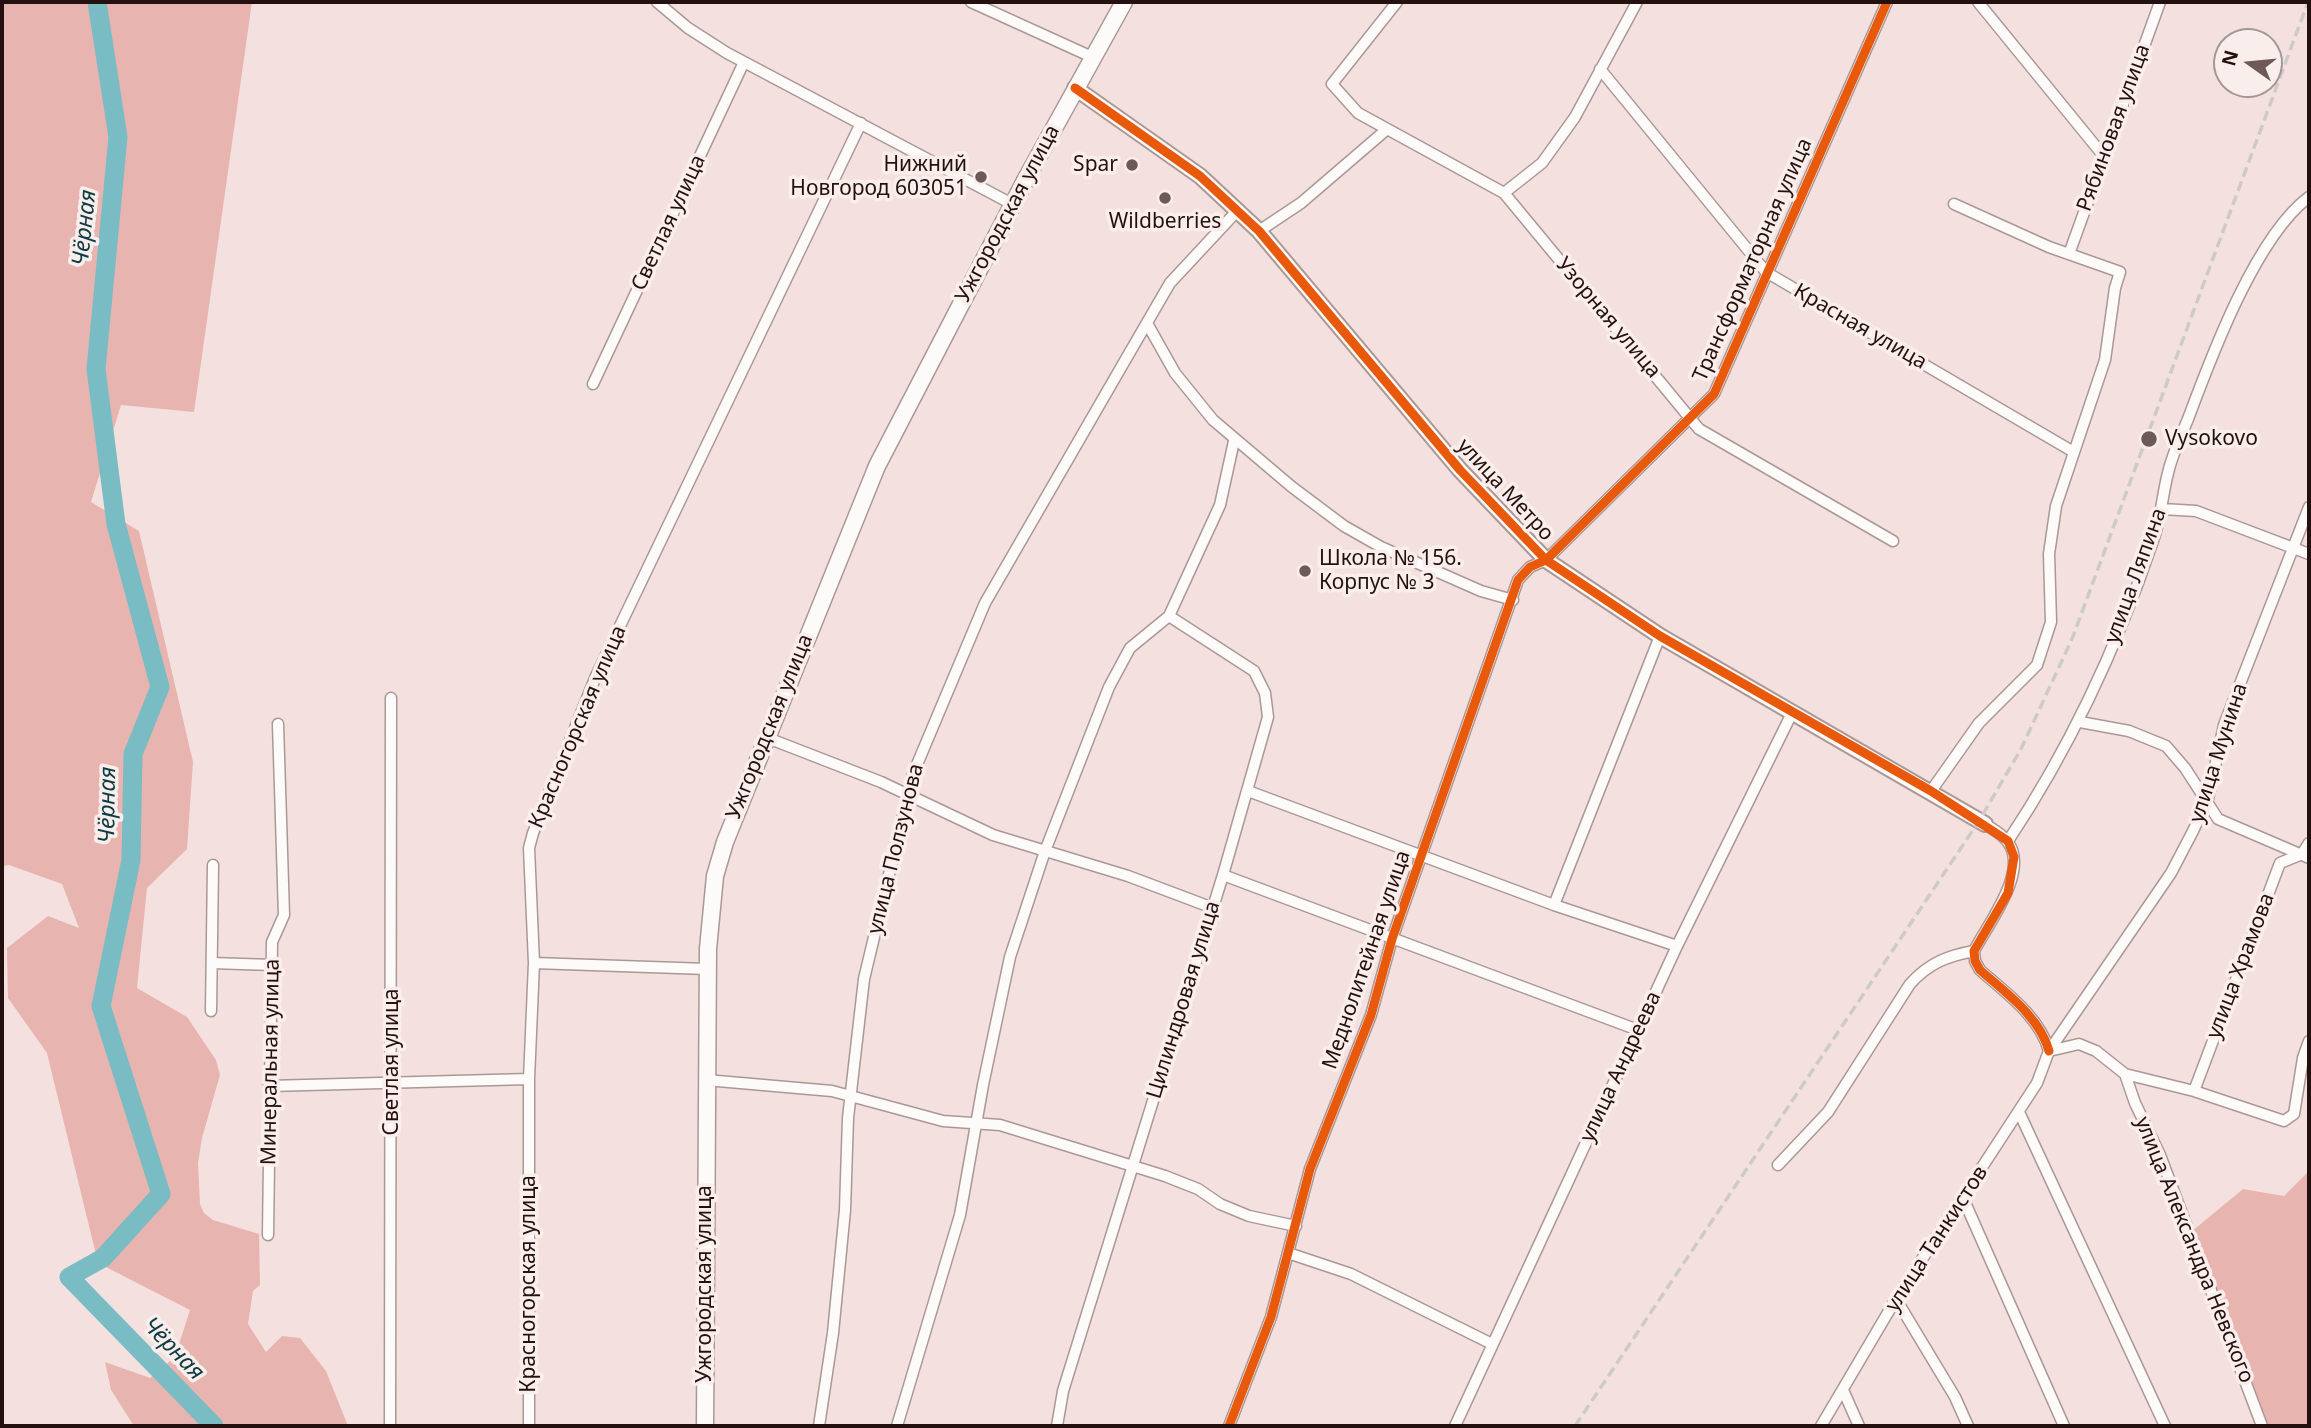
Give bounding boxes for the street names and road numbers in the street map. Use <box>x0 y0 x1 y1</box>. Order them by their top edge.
street label: Рябиновая улица <box>2072 41 2156 215</box>
street label: Ужгородская улица <box>951 121 1065 307</box>
street label: Трансформаторная улица <box>1688 135 1818 385</box>
street label: Светлая улица <box>627 151 711 295</box>
street label: Узорная улица <box>1550 253 1666 383</box>
street label: Красная улица <box>1789 279 1931 375</box>
street label: улица Метро <box>1451 434 1559 546</box>
street label: улица Ляпина <box>2100 505 2172 647</box>
street label: Красногорская улица <box>524 622 632 832</box>
street label: Ужгородская улица <box>721 631 819 823</box>
street label: улица Мунина <box>2185 680 2253 826</box>
street label: улица Ползунова <box>863 761 929 937</box>
street label: Меднолитейная улица <box>1318 847 1416 1073</box>
street label: улица Храмова <box>2202 890 2280 1042</box>
street label: Цилиндровая улица <box>1142 898 1226 1102</box>
street label: Минеральная улица <box>257 959 285 1165</box>
street label: улица Андреева <box>1575 988 1667 1146</box>
street label: Светлая улица <box>379 989 405 1135</box>
street label: улица Александра Невского <box>2129 1113 2259 1387</box>
street label: улица Танкистов <box>1880 1161 1994 1317</box>
street label: Красногорская улица <box>516 1175 542 1393</box>
street label: Ужгородская улица <box>692 1185 718 1383</box>

